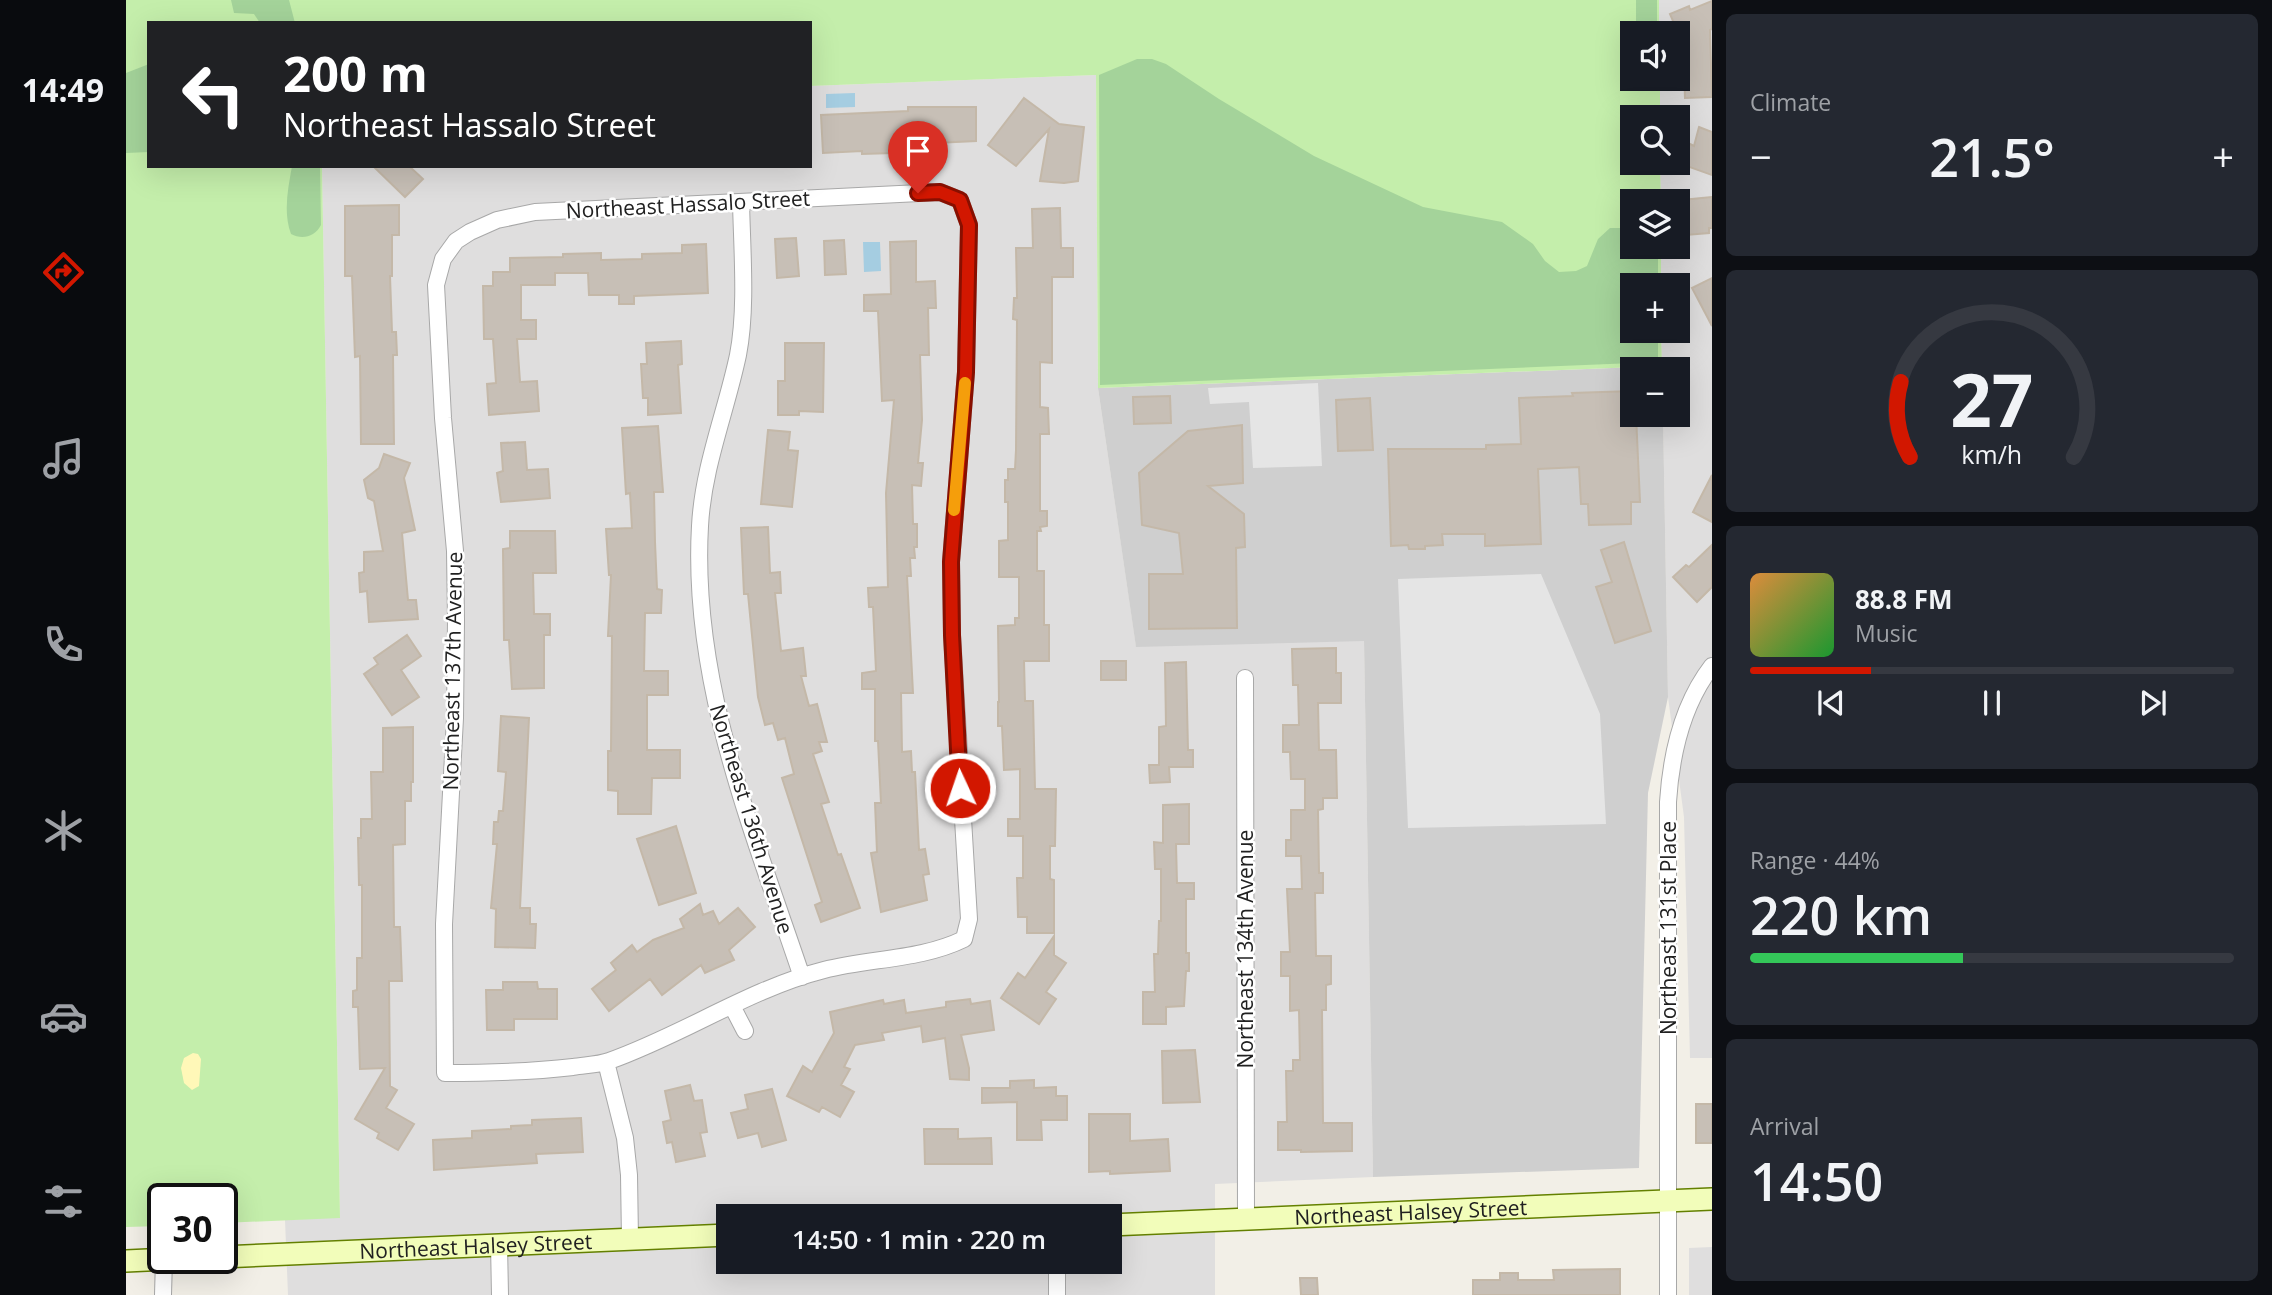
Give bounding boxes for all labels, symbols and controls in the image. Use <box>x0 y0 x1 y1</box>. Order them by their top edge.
map controls <box>1620 21 1690 427</box>
button: sound <box>1620 21 1690 91</box>
text: 200 m <box>283 40 428 106</box>
icon: left <box>168 49 259 140</box>
text: 14:49 <box>22 68 104 111</box>
text: Climate <box>1750 86 1831 118</box>
text: Northeast Hassalo Street <box>283 103 656 146</box>
button: search <box>1620 105 1690 175</box>
pin <box>888 121 948 193</box>
text: 21.5° <box>1929 121 2055 192</box>
text: − <box>1750 130 1772 182</box>
text: + <box>2212 130 2234 182</box>
icon: arrive <box>899 132 937 170</box>
street label: Northeast Hassalo Street <box>565 184 811 224</box>
button: layers <box>1620 189 1690 259</box>
icon: directions <box>39 248 88 297</box>
button: + <box>1620 273 1690 343</box>
text: 27 <box>1950 350 2034 449</box>
button: − <box>1620 357 1690 427</box>
icon: music <box>39 434 88 483</box>
text: km/h <box>1962 437 2022 471</box>
street label: Northeast 137th Avenue <box>436 551 468 791</box>
text: 88.8 FM <box>1855 581 1953 617</box>
text: Music <box>1855 617 1918 649</box>
icon: phone <box>39 620 88 669</box>
icon: previous <box>1812 684 1850 722</box>
icon: pause <box>1973 684 2011 722</box>
icon: next <box>2134 684 2172 722</box>
street label: Northeast 136th Avenue <box>704 701 800 937</box>
position arrow <box>923 751 997 825</box>
icon: climate <box>39 806 88 855</box>
street label: Northeast 131st Place <box>1654 821 1682 1035</box>
street label: Northeast 134th Avenue <box>1231 830 1259 1068</box>
text: Range · 44% <box>1750 844 1880 876</box>
text: 220 km <box>1750 879 1932 950</box>
icon: car <box>39 992 88 1041</box>
text: Arrival <box>1750 1110 1819 1142</box>
text: 14:50 <box>1750 1145 1883 1216</box>
icon: filters <box>39 1177 88 1226</box>
speed limit sign: 30 <box>147 1183 238 1274</box>
street label: Northeast Halsey Street <box>1294 1193 1528 1231</box>
text: 14:50 · 1 min · 220 m <box>792 1221 1046 1257</box>
street label: Northeast Halsey Street <box>359 1227 593 1265</box>

